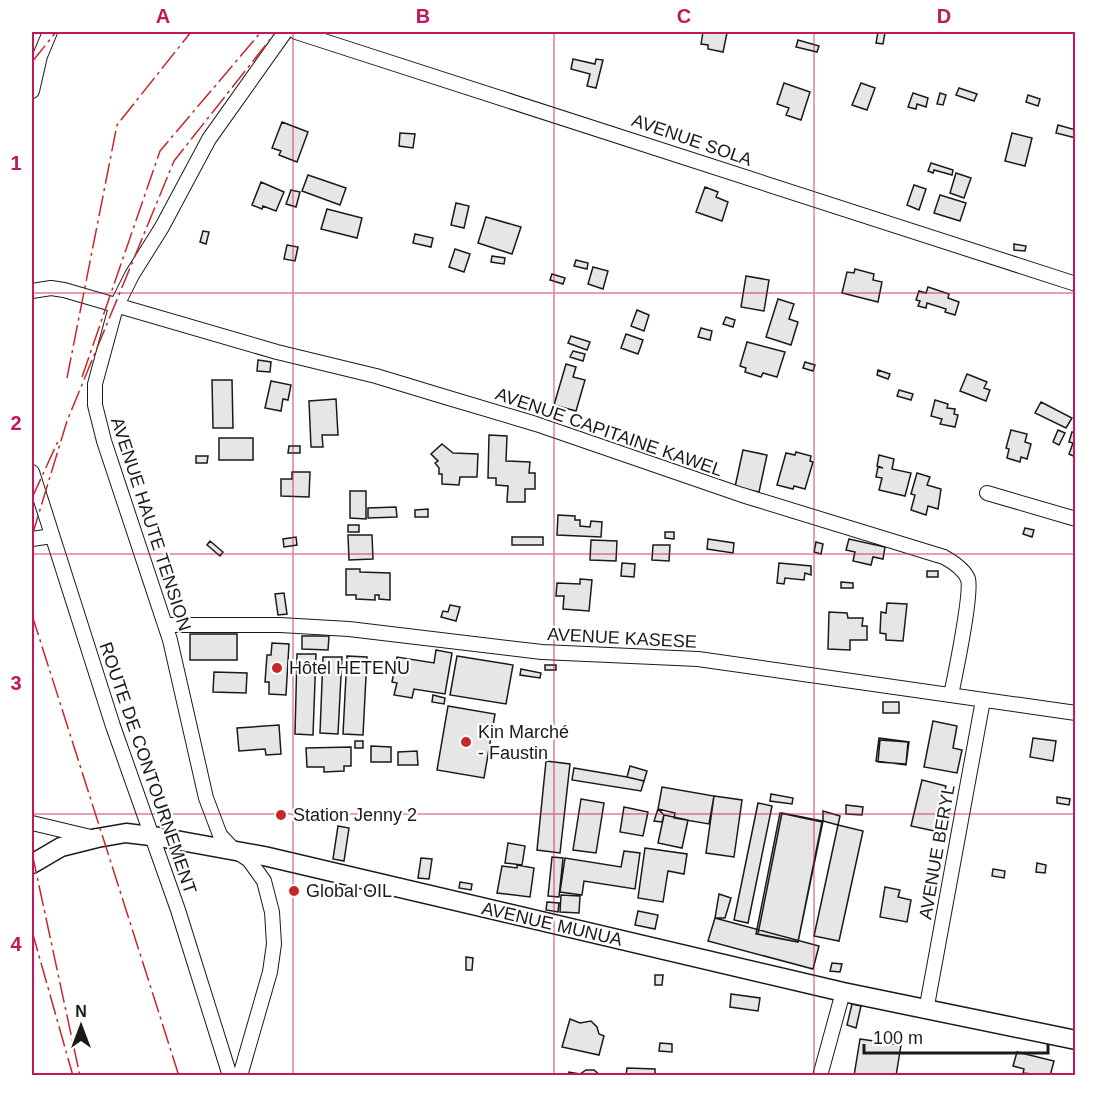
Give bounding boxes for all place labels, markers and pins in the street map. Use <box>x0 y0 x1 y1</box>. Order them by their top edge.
place label: Hôtel HETENU <box>289 658 410 678</box>
marker: Hôtel HETENU <box>270 661 284 675</box>
place label: Kin Marché - Faustin <box>478 722 569 763</box>
marker: Kin Marché - Faustin <box>459 735 473 749</box>
place label: Station Jenny 2 <box>293 805 417 825</box>
marker: Station Jenny 2 <box>274 808 288 822</box>
place label: Global OIL <box>306 881 392 901</box>
marker: Global OIL <box>287 884 301 898</box>

